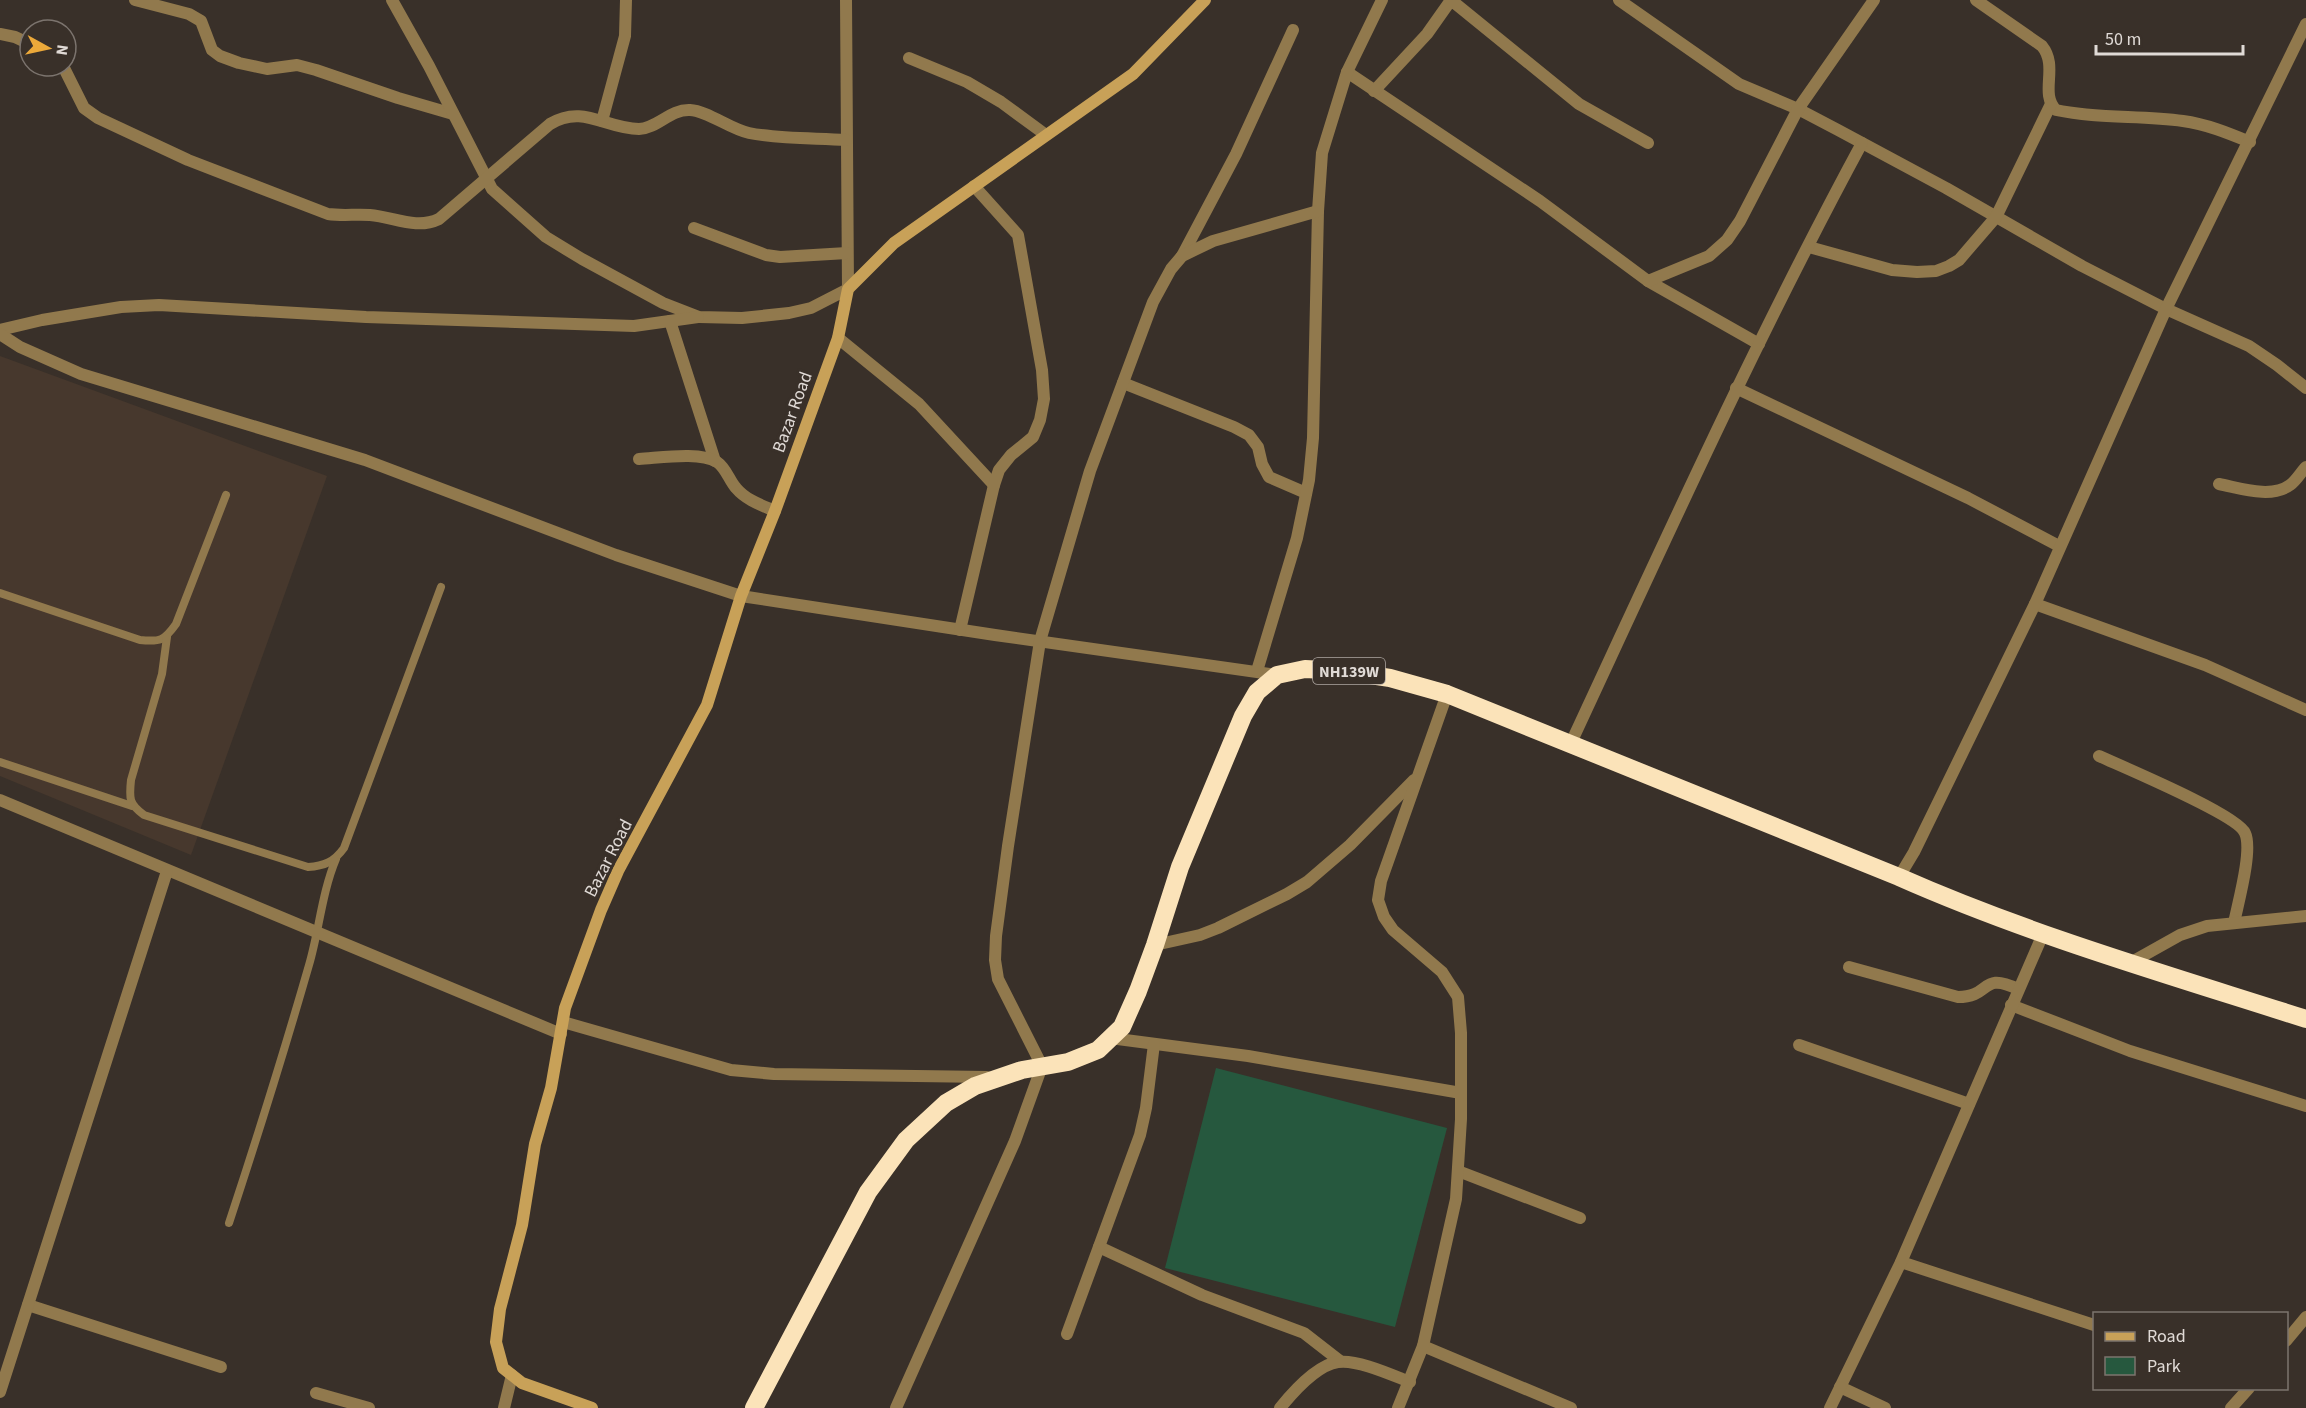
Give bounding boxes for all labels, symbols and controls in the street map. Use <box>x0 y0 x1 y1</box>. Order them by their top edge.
north arrow <box>18 18 78 78</box>
scale bar <box>2096 18 2243 56</box>
text: 50 m <box>2105 27 2141 52</box>
text: N <box>50 43 73 57</box>
street label: Bazar Road <box>766 368 819 456</box>
road number: NH139W <box>1313 658 1385 684</box>
street label: Bazar Road <box>578 815 639 902</box>
legend <box>2093 1312 2288 1390</box>
text: Road <box>2147 1324 2186 1349</box>
text: Park <box>2147 1354 2181 1379</box>

